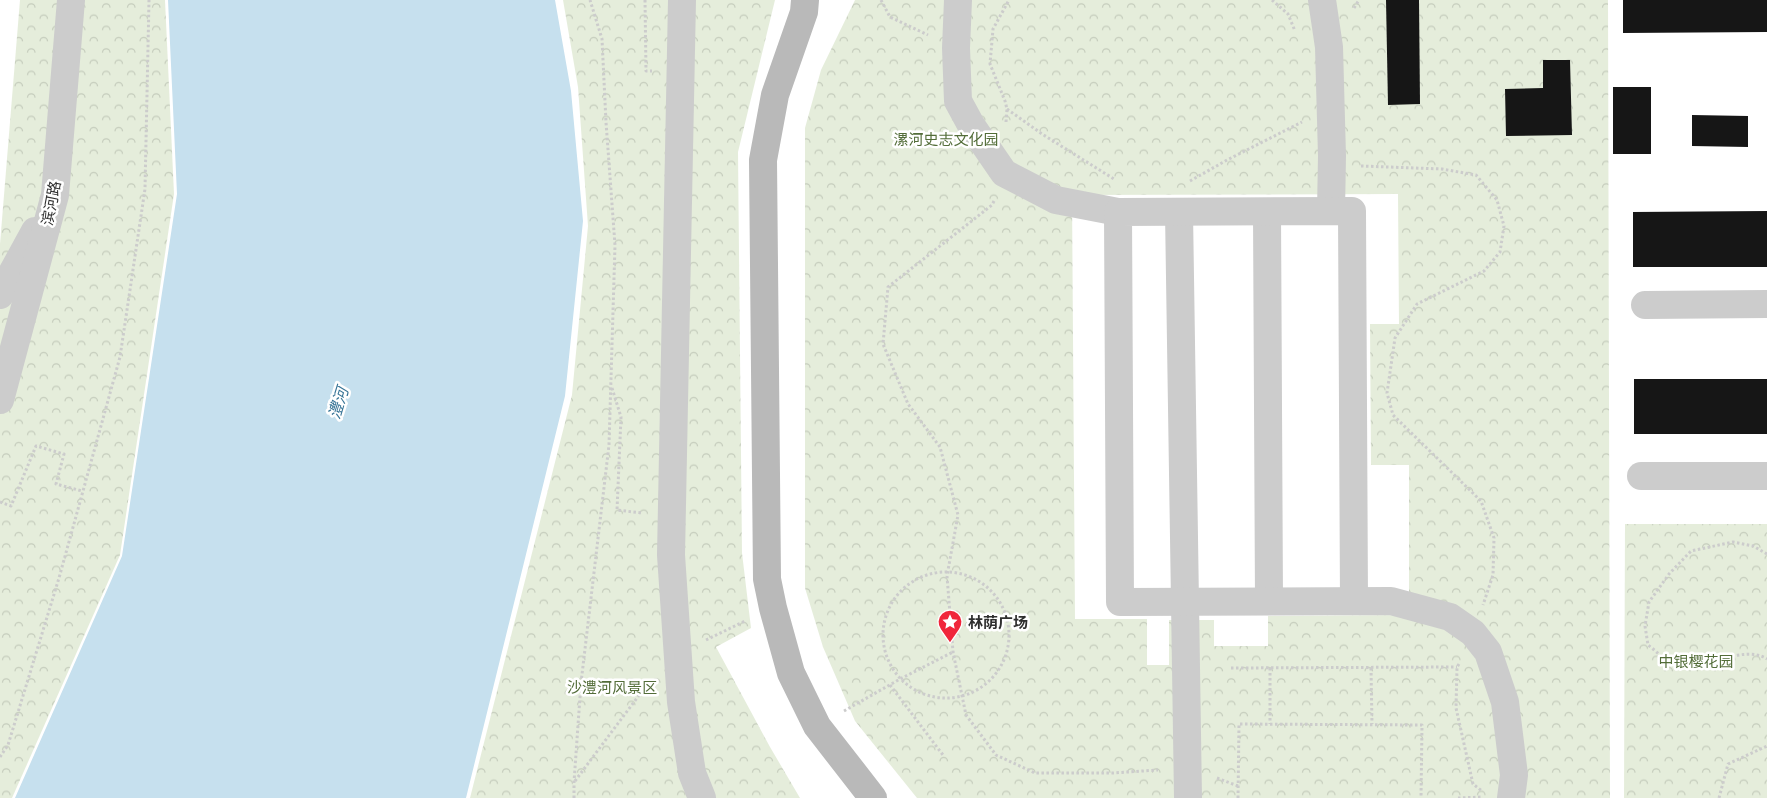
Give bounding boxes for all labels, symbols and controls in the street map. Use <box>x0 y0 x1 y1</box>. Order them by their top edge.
park label: 漯河史志文化园 <box>893 130 999 149</box>
street label: 滨河路 <box>37 179 65 227</box>
water label: 澧河 <box>324 382 353 421</box>
place icon: 林荫广场 <box>937 609 963 643</box>
place label: 林荫广场 <box>968 613 1028 632</box>
park label: 中银樱花园 <box>1658 652 1734 671</box>
park label: 沙澧河风景区 <box>567 678 657 697</box>

